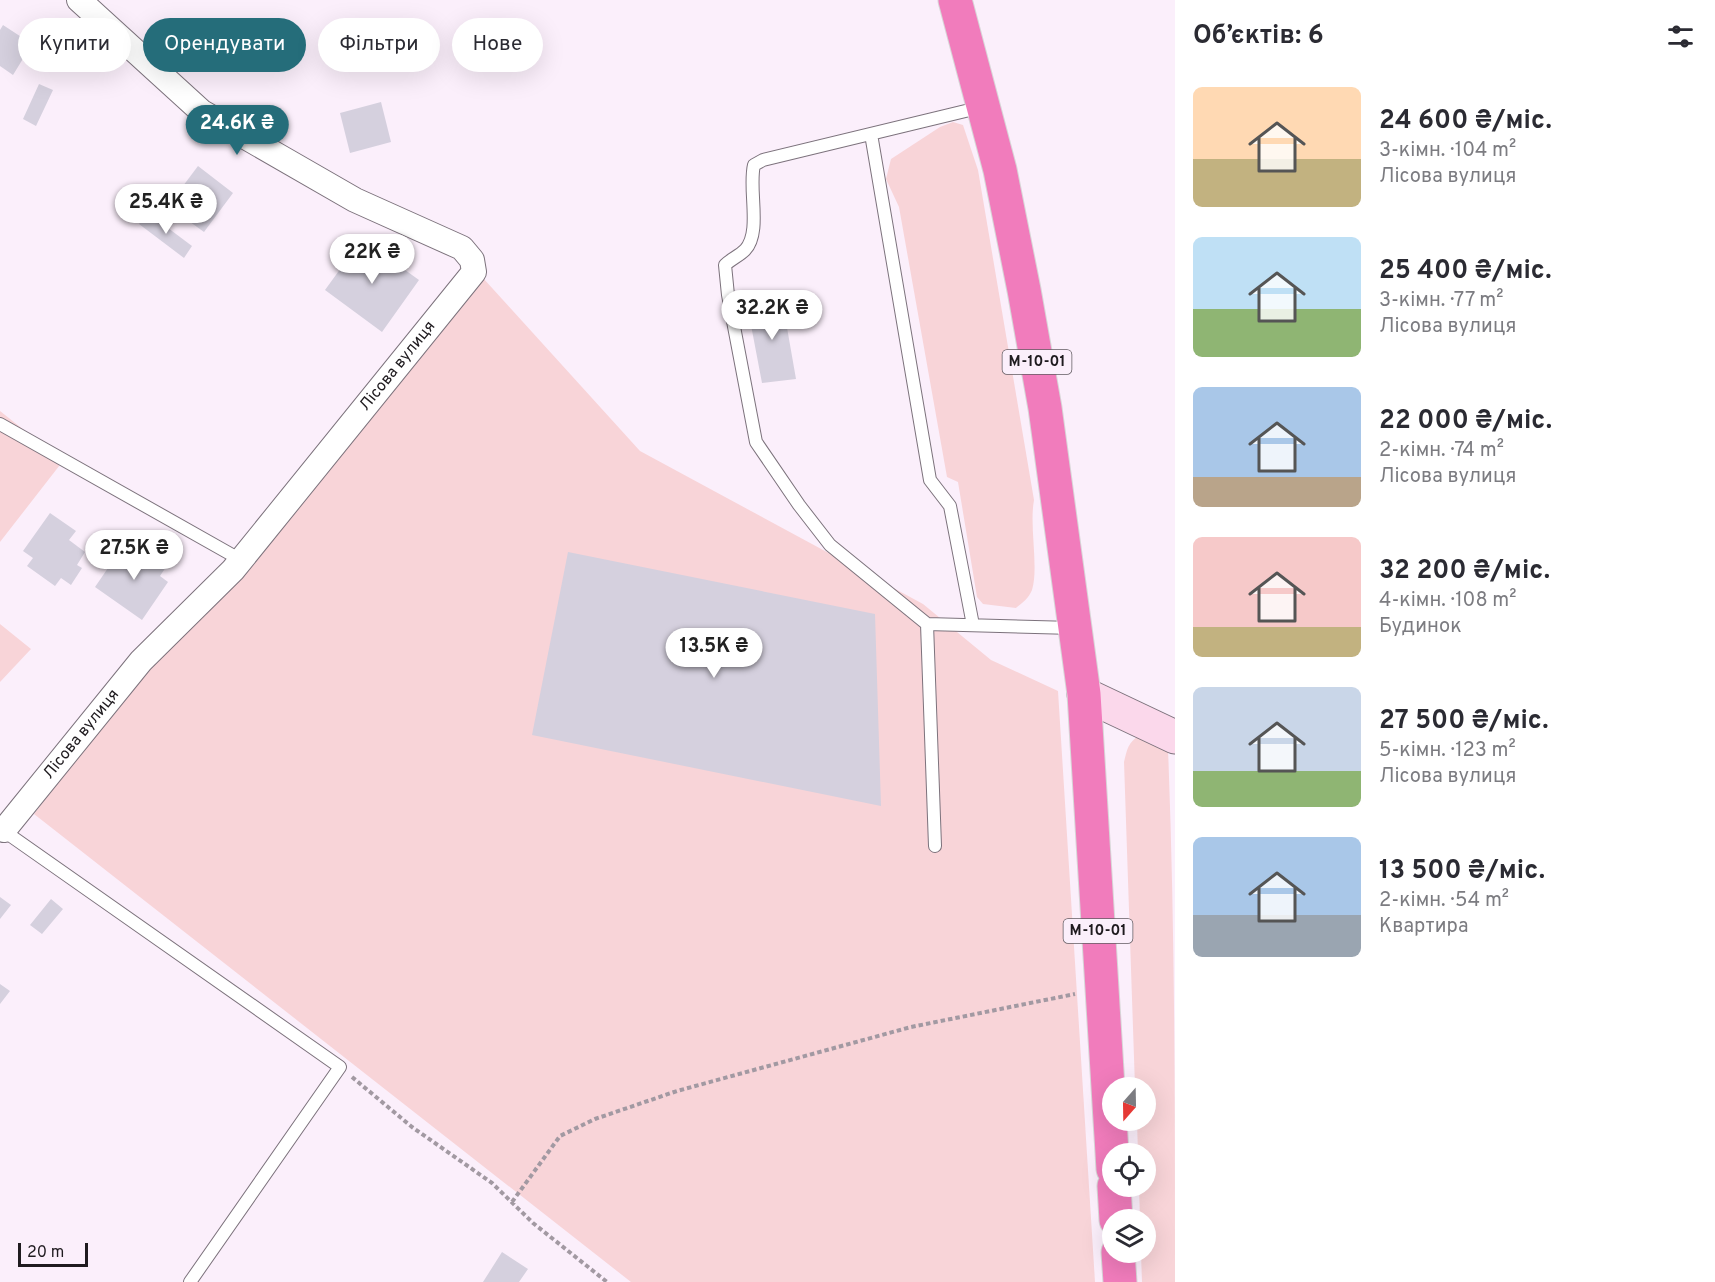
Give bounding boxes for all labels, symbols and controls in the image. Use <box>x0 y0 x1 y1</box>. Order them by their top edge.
chip: Купити <box>18 18 131 72</box>
chip: Орендувати <box>143 18 306 72</box>
chip: Фільтри <box>318 18 440 72</box>
chip: Нове <box>452 18 543 72</box>
text: Об’єктів: 6 <box>1193 20 1324 53</box>
icon: filters <box>1664 20 1697 53</box>
pin: 24.6K ₴ <box>182 105 292 156</box>
text: 24 600 ₴/міс. <box>1379 105 1552 138</box>
text: 24.6K ₴ <box>200 111 274 137</box>
icon: home <box>1241 111 1313 183</box>
text: 3-кімн. · 104 m² <box>1379 138 1516 164</box>
text: Лісова вулиця <box>1379 164 1516 190</box>
pin: 25.4K ₴ <box>111 184 221 235</box>
text: 25.4K ₴ <box>129 190 203 216</box>
pin: 22K ₴ <box>330 234 414 285</box>
text: 22K ₴ <box>344 240 400 266</box>
text: 25 400 ₴/міс. <box>1379 255 1552 288</box>
icon: home <box>1241 261 1313 333</box>
text: 3-кімн. · 77 m² <box>1379 288 1504 314</box>
pin: 32.2K ₴ <box>717 290 827 341</box>
text: 32.2K ₴ <box>735 296 809 322</box>
text: Лісова вулиця <box>1379 314 1516 340</box>
street label: Лісова вулиця <box>355 317 440 415</box>
road number: М-10-01 <box>1002 350 1072 374</box>
text: 22 000 ₴/міс. <box>1379 405 1552 438</box>
icon: home <box>1241 411 1313 483</box>
text: 2-кімн. · 74 m² <box>1379 438 1504 464</box>
text: Лісова вулиця <box>1379 464 1516 490</box>
pin: 27.5K ₴ <box>79 530 189 581</box>
text: 27.5K ₴ <box>99 536 169 562</box>
text: 32 200 ₴/міс. <box>1379 555 1550 588</box>
icon: home <box>1241 561 1313 633</box>
text: 4-кімн. · 108 m² <box>1379 588 1517 614</box>
text: Будинок <box>1379 614 1462 640</box>
pin: 13.5K ₴ <box>659 628 769 679</box>
text: 13.5K ₴ <box>680 634 748 660</box>
street label: Лісова вулиця <box>39 685 124 783</box>
text: 27 500 ₴/міс. <box>1379 705 1549 738</box>
icon: home <box>1241 711 1313 783</box>
text: 5-кімн. · 123 m² <box>1379 738 1516 764</box>
text: Лісова вулиця <box>1379 764 1516 790</box>
text: 13 500 ₴/міс. <box>1379 855 1545 888</box>
icon: home <box>1241 861 1313 933</box>
text: 2-кімн. · 54 m² <box>1379 888 1509 914</box>
text: Квартира <box>1379 914 1468 940</box>
road number: М-10-01 <box>1064 919 1132 943</box>
north arrow <box>1102 1077 1156 1131</box>
map controls <box>1102 1077 1156 1263</box>
button: locate <box>1102 1143 1156 1197</box>
button: layers <box>1102 1209 1156 1263</box>
scale bar <box>18 1240 88 1268</box>
text: 20 m <box>27 1243 64 1263</box>

